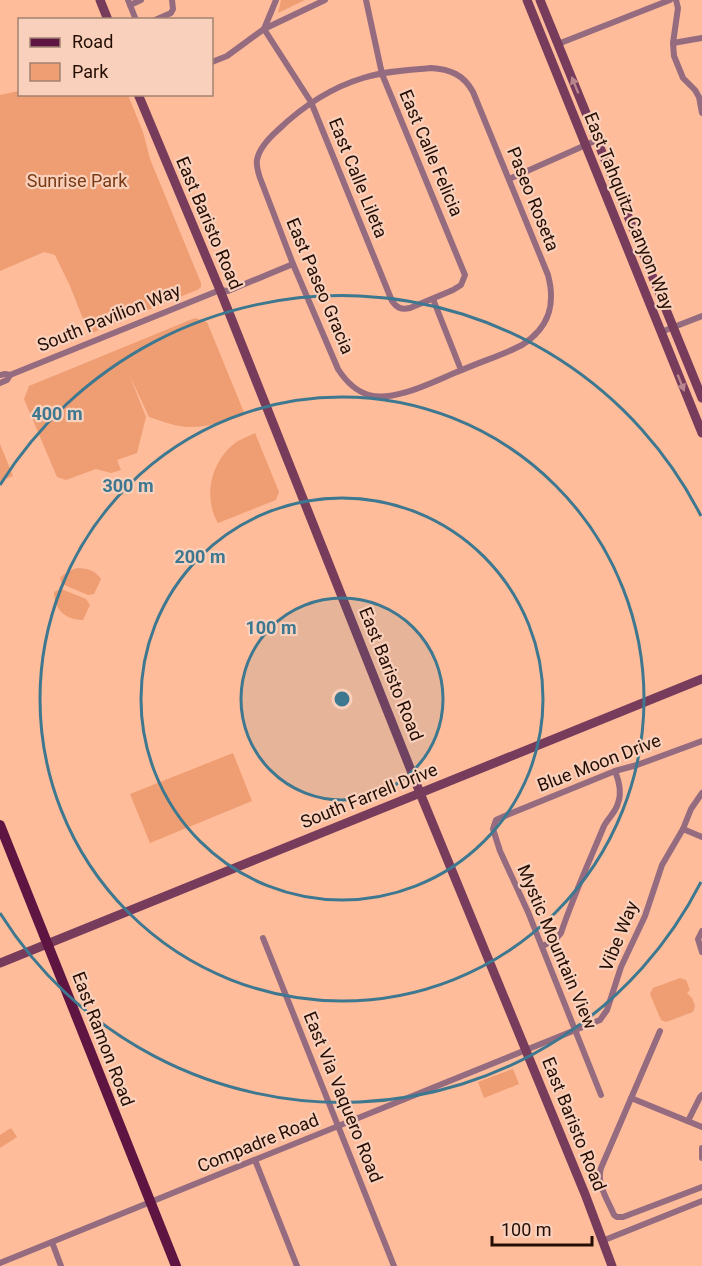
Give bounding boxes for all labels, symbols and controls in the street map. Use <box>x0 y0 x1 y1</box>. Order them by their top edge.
legend <box>18 18 213 96</box>
text: Road <box>72 31 113 52</box>
text: Park <box>72 61 109 82</box>
one-way arrow <box>570 76 580 94</box>
street label: East Calle Felicia <box>395 86 468 219</box>
street label: East Tahquitz Canyon Way <box>580 109 679 313</box>
street label: East Calle Lileta <box>325 115 392 241</box>
street label: Paseo Roseta <box>503 144 564 254</box>
street label: East Baristo Road <box>172 153 247 292</box>
park label: Sunrise Park <box>27 170 128 191</box>
street label: East Paseo Gracia <box>282 215 359 357</box>
street label: South Pavilion Way <box>34 279 184 356</box>
one-way arrow <box>677 374 686 392</box>
text: 400 m <box>31 403 83 424</box>
text: 300 m <box>102 475 154 496</box>
text: 200 m <box>174 546 226 567</box>
street label: East Baristo Road <box>355 604 428 744</box>
text: 100 m <box>245 617 297 638</box>
centre of rings <box>332 689 352 709</box>
street label: Blue Moon Drive <box>534 729 664 796</box>
street label: South Farrell Drive <box>297 758 440 833</box>
street label: Mystic Mountain View <box>513 861 602 1033</box>
street label: Vibe Way <box>595 897 642 974</box>
street label: East Ramon Road <box>68 969 139 1109</box>
street label: East Via Vaquero Road <box>300 1008 387 1185</box>
street label: East Baristo Road <box>538 1054 611 1194</box>
street label: Compadre Road <box>194 1109 322 1176</box>
scale bar <box>492 1209 592 1247</box>
text: 100 m <box>501 1219 552 1240</box>

